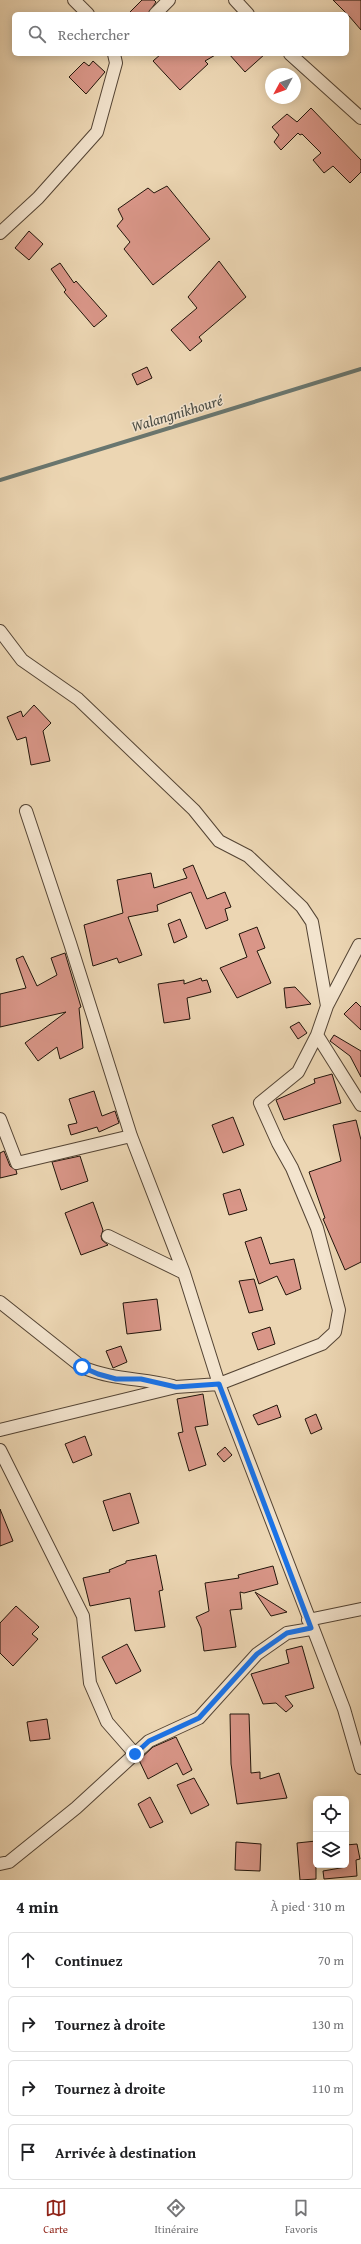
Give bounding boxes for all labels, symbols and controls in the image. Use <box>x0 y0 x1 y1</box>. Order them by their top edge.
search box <box>12 12 349 56</box>
icon: search <box>26 23 48 45</box>
text: Rechercher <box>58 24 130 45</box>
north arrow <box>265 68 301 104</box>
water label: Walangnikhouré <box>129 389 226 437</box>
route start <box>73 1358 91 1376</box>
route end <box>126 1745 144 1763</box>
map controls <box>313 1796 349 1868</box>
button: locate <box>313 1796 349 1832</box>
button: layers <box>313 1832 349 1868</box>
text: 4 min <box>16 1894 58 1919</box>
text: À pied · 310 m <box>270 1897 345 1916</box>
icon: ahead <box>17 1949 39 1971</box>
text: Continuez <box>55 1950 123 1971</box>
text: 70 m <box>318 1951 344 1970</box>
icon: right <box>17 2013 39 2035</box>
text: Tournez à droite <box>55 2014 165 2035</box>
text: 130 m <box>312 2015 344 2034</box>
icon: right <box>17 2077 39 2099</box>
text: Tournez à droite <box>55 2078 165 2099</box>
text: 110 m <box>312 2079 344 2098</box>
icon: arrive <box>17 2141 39 2163</box>
text: Arrivée à destination <box>55 2142 196 2163</box>
tab: Carte <box>43 2197 68 2237</box>
tab: Itinéraire <box>154 2197 198 2237</box>
tab: Favoris <box>285 2197 318 2237</box>

